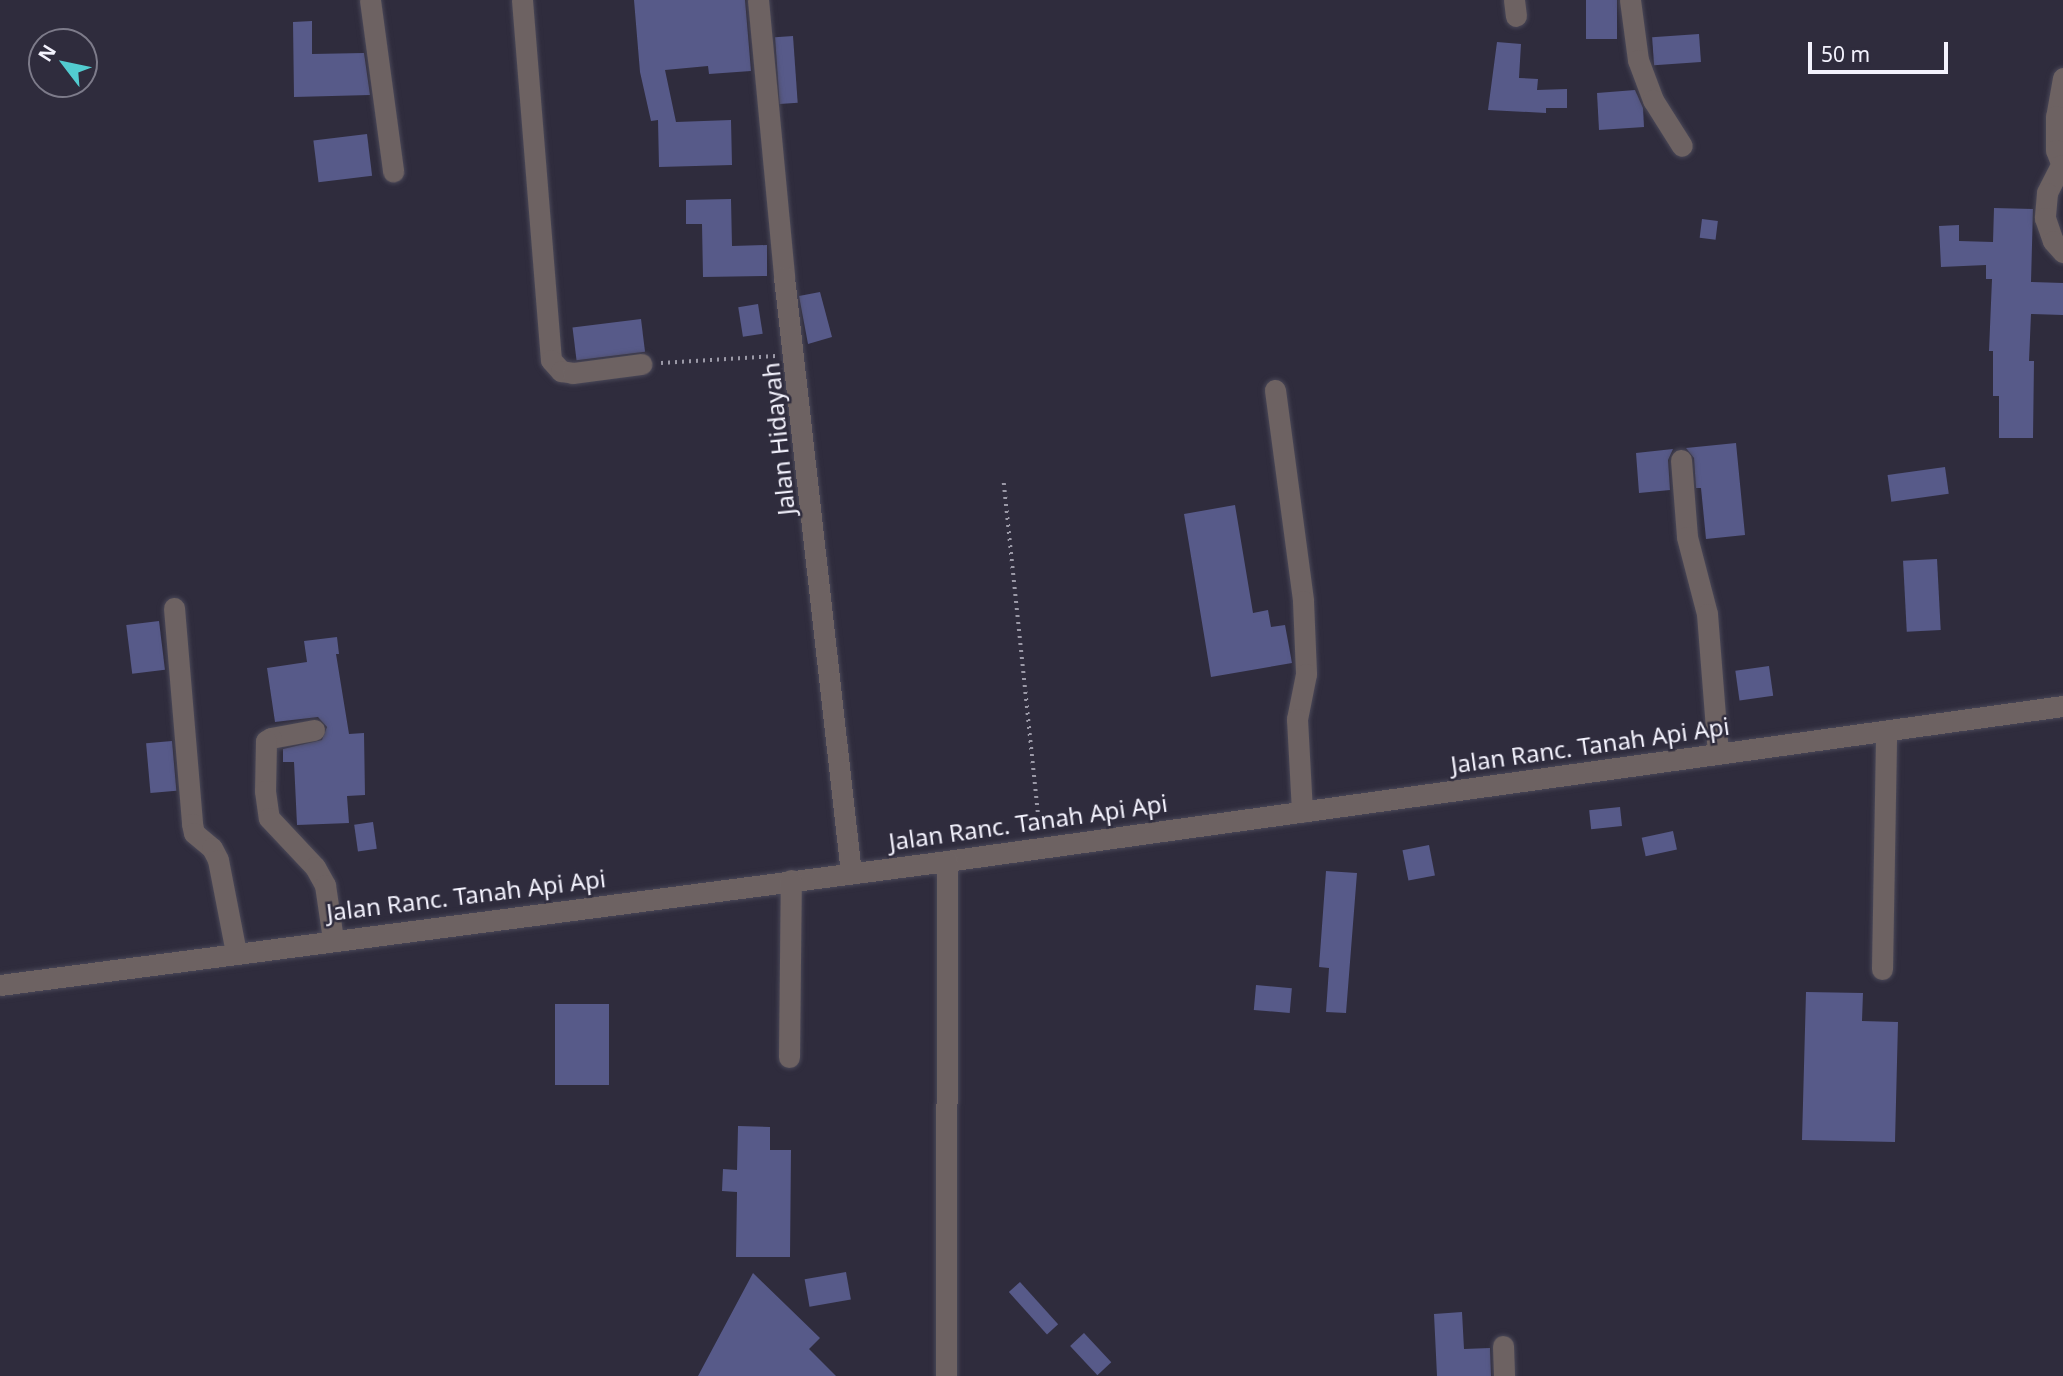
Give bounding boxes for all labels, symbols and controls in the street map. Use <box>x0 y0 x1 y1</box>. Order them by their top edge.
north arrow <box>28 28 98 98</box>
scale bar <box>1811 28 1951 72</box>
text: N <box>32 39 62 66</box>
text: 50 m <box>1821 40 1870 68</box>
street label: Jalan Hidayah <box>756 361 800 517</box>
street label: Jalan Ranc. Tanah Api Api <box>1449 711 1731 779</box>
street label: Jalan Ranc. Tanah Api Api <box>887 788 1169 856</box>
street label: Jalan Ranc. Tanah Api Api <box>325 864 607 926</box>

